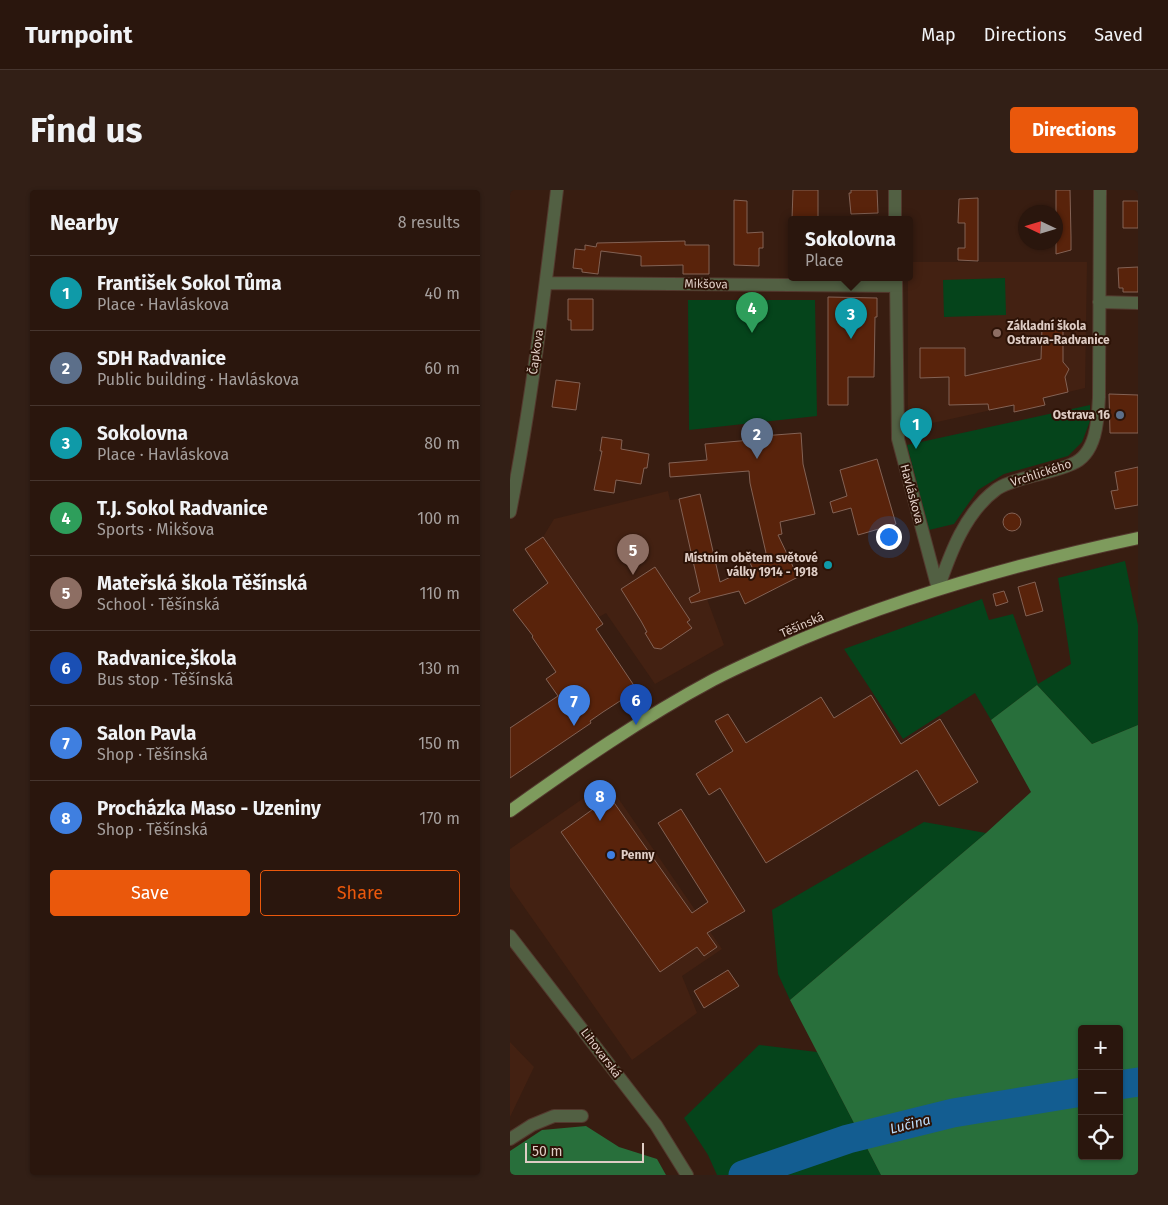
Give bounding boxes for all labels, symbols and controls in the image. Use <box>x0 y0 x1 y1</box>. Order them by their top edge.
text: Turnpoint <box>25 21 132 49</box>
text: Map <box>921 24 956 46</box>
text: Directions <box>984 24 1066 46</box>
text: Saved <box>1094 24 1143 46</box>
button: Directions <box>1010 107 1138 153</box>
text: Find us <box>30 109 142 151</box>
north arrow <box>1018 205 1063 250</box>
text: Nearby <box>50 210 118 236</box>
text: 8 results <box>398 213 460 232</box>
popup <box>788 216 913 281</box>
text: Sokolovna <box>805 228 896 251</box>
text: Place <box>805 251 844 270</box>
text: František Sokol Tůma <box>97 272 282 295</box>
street label: Mikšova <box>684 277 728 291</box>
text: 1 <box>62 284 70 303</box>
text: 40 m <box>425 284 460 303</box>
pin: 4 <box>736 292 768 333</box>
text: Place · Havláskova <box>97 295 229 314</box>
pin: 3 <box>835 298 867 339</box>
place label: Základní škola Ostrava-Radvanice <box>1007 319 1110 347</box>
marker: Základní škola Ostrava-Radvanice <box>991 327 1003 339</box>
street label: Čapkova <box>525 328 546 376</box>
text: SDH Radvanice <box>97 347 226 370</box>
text: 2 <box>62 359 70 378</box>
text: 60 m <box>425 359 460 378</box>
text: Public building · Havláskova <box>97 370 299 389</box>
pin: 1 <box>900 408 932 449</box>
place label: Ostrava 16 <box>1053 408 1110 422</box>
marker: Ostrava 16 <box>1114 409 1126 421</box>
pin: 2 <box>741 418 773 459</box>
text: Sokolovna <box>97 422 188 445</box>
text: 3 <box>62 434 70 453</box>
text: 80 m <box>424 434 460 453</box>
text: Place · Havláskova <box>97 445 229 464</box>
street label: Vrchlického <box>1009 457 1073 489</box>
street label: Havláskova <box>897 463 927 525</box>
text: T.J. Sokol Radvanice <box>97 497 268 520</box>
text: 4 <box>61 509 71 528</box>
text: 100 m <box>417 509 460 528</box>
text: Sports · Mikšova <box>97 520 214 539</box>
your location <box>876 524 902 550</box>
pin: 5 <box>617 534 649 575</box>
place label: Místním obětem světové války 1914 - 1918 <box>684 551 818 579</box>
marker: Místním obětem světové války 1914 - 1918 <box>822 559 834 571</box>
text: Mateřská škola Těšínská <box>97 572 307 595</box>
text: 5 <box>62 584 70 603</box>
text: 110 m <box>419 584 460 603</box>
text: School · Těšínská <box>97 595 220 614</box>
street label: Těšínská <box>778 610 826 640</box>
text: Radvanice,škola <box>97 647 237 670</box>
text: 6 <box>61 659 71 678</box>
text: 130 m <box>418 659 460 678</box>
text: Bus stop · Těšínská <box>97 670 234 689</box>
pin: 6 <box>620 684 652 725</box>
pin: 7 <box>558 685 590 726</box>
text: Salon Pavla <box>97 722 196 745</box>
text: 7 <box>62 734 70 753</box>
text: 150 m <box>418 734 460 753</box>
text: Shop · Těšínská <box>97 745 208 764</box>
pin: 8 <box>584 780 616 821</box>
text: Procházka Maso - Uzeniny <box>97 797 321 820</box>
text: 8 <box>61 809 71 828</box>
text: 170 m <box>419 809 460 828</box>
text: Shop · Těšínská <box>97 820 208 839</box>
place label: Penny <box>621 848 655 862</box>
marker: Penny <box>605 849 617 861</box>
button: Save <box>50 870 250 916</box>
button: Share <box>260 870 460 916</box>
map controls <box>1078 1025 1123 1160</box>
button: + <box>1078 1025 1123 1070</box>
street label: Lihovarská <box>578 1026 624 1080</box>
button: − <box>1078 1070 1123 1115</box>
water label: Lučina <box>888 1111 932 1138</box>
button: locate <box>1078 1115 1123 1160</box>
scale bar <box>525 1140 644 1163</box>
text: 50 m <box>532 1143 563 1160</box>

